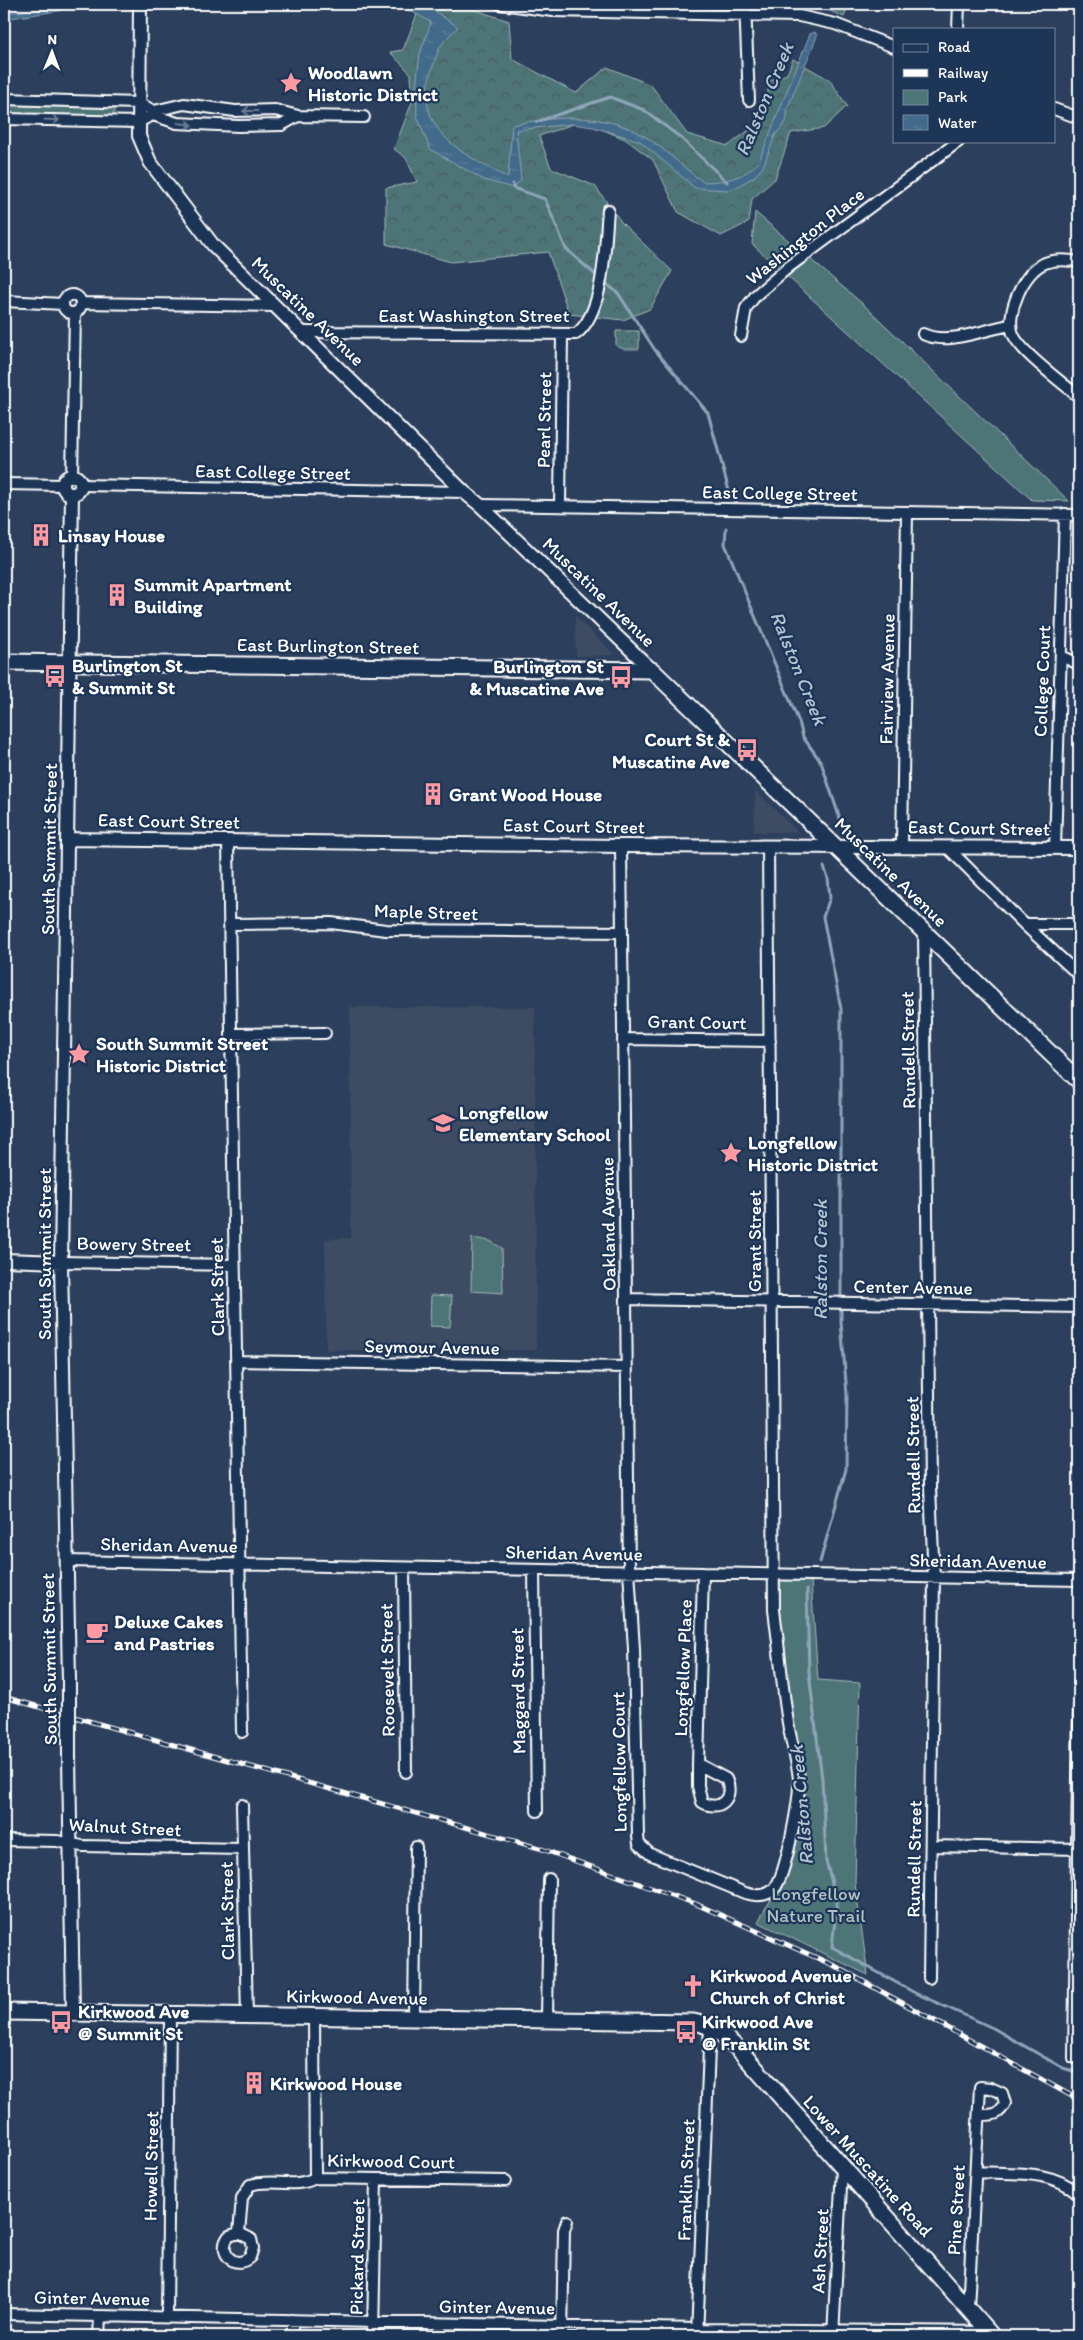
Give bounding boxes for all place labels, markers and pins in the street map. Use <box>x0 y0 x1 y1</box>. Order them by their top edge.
place label: Woodlawn Historic District <box>308 61 438 106</box>
place icon: Woodlawn Historic District <box>278 70 304 96</box>
building icon: Linsay House <box>28 522 54 548</box>
place label: Linsay House <box>58 524 165 547</box>
place label: Summit Apartment Building <box>134 573 291 618</box>
building icon: Summit Apartment Building <box>104 582 130 608</box>
place label: Burlington St & Summit St <box>72 654 183 699</box>
place label: Burlington St & Muscatine Ave <box>470 655 604 700</box>
bus stop icon: Burlington St & Summit St <box>42 663 68 689</box>
bus stop icon: Burlington St & Muscatine Ave <box>608 664 634 690</box>
place label: Court St & Muscatine Ave <box>612 728 731 773</box>
bus stop icon: Court St & Muscatine Ave <box>734 737 760 763</box>
building icon: Grant Wood House <box>420 781 446 807</box>
place label: Grant Wood House <box>449 783 602 806</box>
place label: South Summit Street Historic District <box>96 1032 269 1077</box>
place icon: South Summit Street Historic District <box>66 1041 92 1067</box>
place label: Longfellow Elementary School <box>459 1101 611 1146</box>
school or university icon: Longfellow Elementary School <box>430 1110 456 1136</box>
place label: Longfellow Historic District <box>748 1131 878 1176</box>
place icon: Longfellow Historic District <box>718 1140 744 1166</box>
place label: Deluxe Cakes and Pastries <box>114 1610 224 1655</box>
cafe icon: Deluxe Cakes and Pastries <box>84 1619 110 1645</box>
place label: Kirkwood Avenue Church of Christ <box>710 1964 852 2009</box>
church icon: Kirkwood Avenue Church of Christ <box>680 1973 706 1999</box>
place label: Kirkwood Ave @ Summit St <box>78 2000 189 2045</box>
bus stop icon: Kirkwood Ave @ Summit St <box>48 2009 74 2035</box>
place label: Kirkwood Ave @ Franklin St <box>702 2010 813 2055</box>
bus stop icon: Kirkwood Ave @ Franklin St <box>673 2019 699 2045</box>
building icon: Kirkwood House <box>241 2070 267 2096</box>
place label: Kirkwood House <box>270 2072 402 2095</box>

